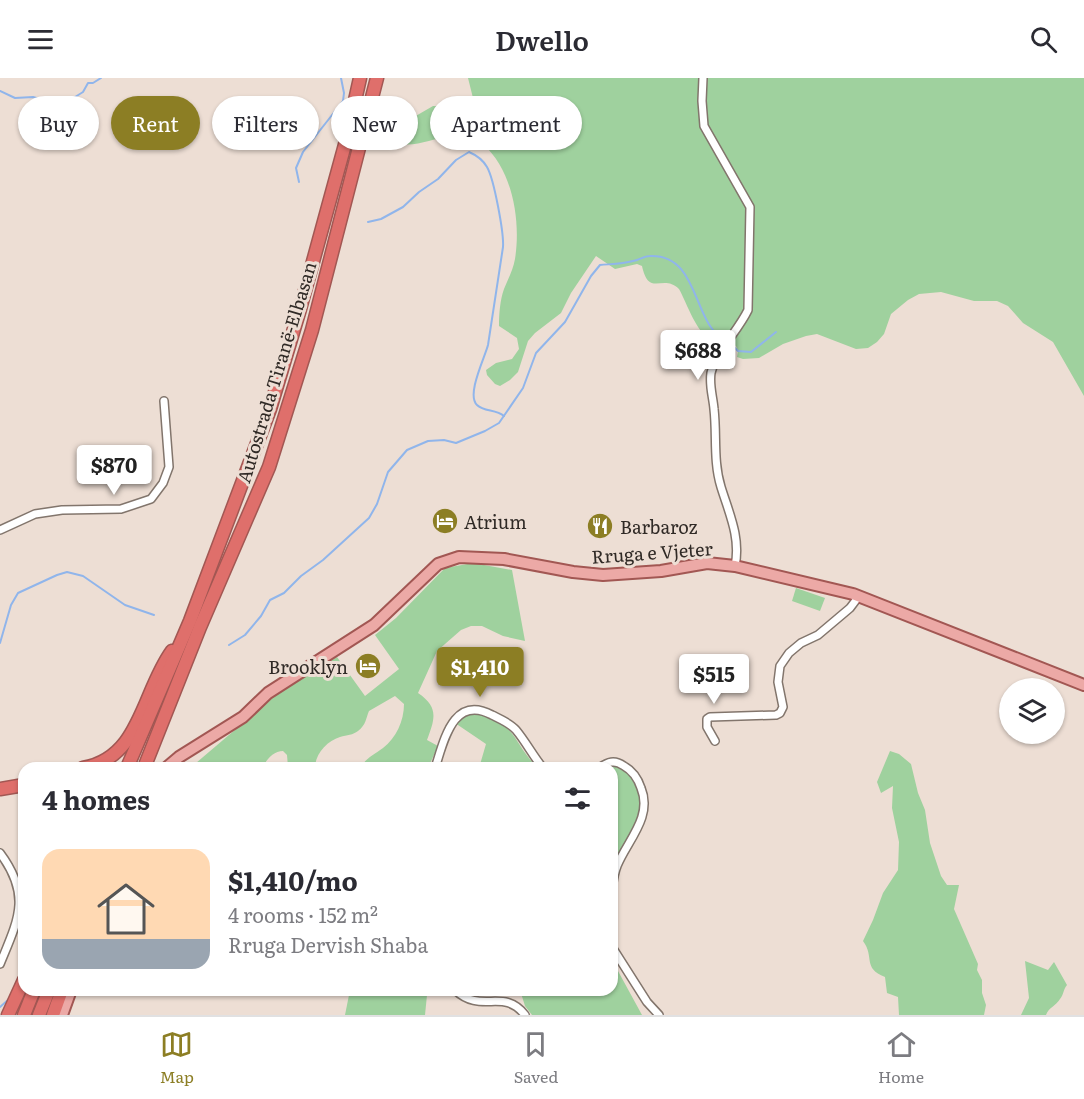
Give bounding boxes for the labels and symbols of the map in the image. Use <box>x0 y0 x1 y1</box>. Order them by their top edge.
street label: Autostrada Tiranë-Elbasan <box>229 258 323 486</box>
pin: $688 <box>662 330 734 381</box>
pin: $870 <box>78 445 150 496</box>
hotel icon: Atrium <box>430 506 460 536</box>
place label: Atrium <box>464 508 527 535</box>
restaurant icon: Barbaroz <box>585 511 615 541</box>
place label: Barbaroz <box>620 513 698 540</box>
street label: Rruga e Vjeter <box>590 534 714 570</box>
pin: $1,410 <box>431 647 529 698</box>
hotel icon: Brooklyn <box>353 651 383 681</box>
place label: Brooklyn <box>268 653 348 680</box>
pin: $515 <box>678 654 750 705</box>

